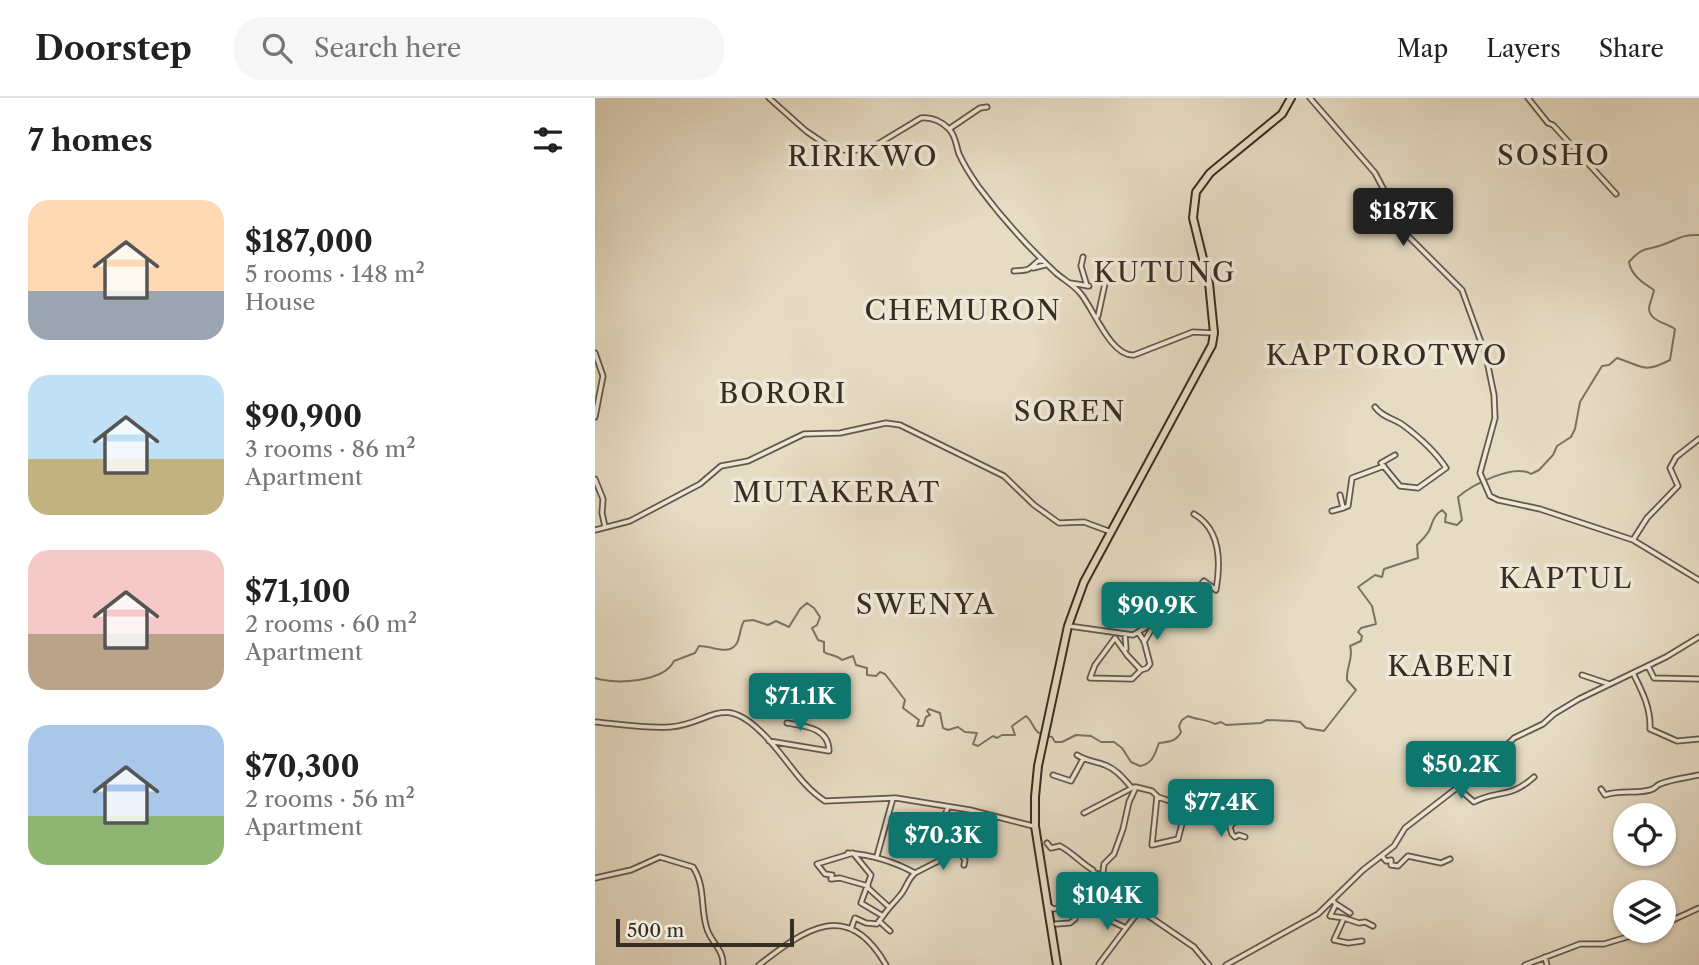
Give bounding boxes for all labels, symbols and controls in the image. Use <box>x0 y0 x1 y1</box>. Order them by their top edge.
search box <box>234 17 724 80</box>
text: Doorstep <box>35 28 192 69</box>
icon: search <box>258 29 296 67</box>
text: Search here <box>314 32 461 64</box>
text: Map <box>1397 34 1448 63</box>
text: Layers <box>1486 34 1561 63</box>
text: Share <box>1599 34 1664 63</box>
icon: filters <box>529 121 567 159</box>
text: 7 homes <box>28 122 153 159</box>
district label: SOSHO <box>1497 138 1611 172</box>
district label: RIRIKWO <box>788 139 938 173</box>
pin: $187K <box>1354 188 1452 248</box>
text: $187K <box>1369 197 1437 225</box>
text: $187,000 <box>245 223 373 260</box>
icon: home <box>84 228 168 312</box>
district label: KUTUNG <box>1093 255 1237 289</box>
text: 5 rooms · 148 m² <box>245 260 425 288</box>
text: House <box>245 288 315 316</box>
district label: CHEMURON <box>864 293 1062 327</box>
district label: KAPTOROTWO <box>1266 338 1508 372</box>
district label: BORORI <box>719 376 847 410</box>
district label: SOREN <box>1014 394 1126 428</box>
text: $90,900 <box>245 398 362 435</box>
icon: home <box>84 403 168 487</box>
text: 3 rooms · 86 m² <box>245 435 416 463</box>
text: Apartment <box>245 463 363 491</box>
district label: MUTAKERAT <box>733 475 941 509</box>
district label: KAPTUL <box>1499 561 1633 595</box>
text: $71,100 <box>245 573 351 610</box>
icon: home <box>84 578 168 662</box>
pin: $90.9K <box>1100 582 1214 642</box>
district label: SWENYA <box>856 587 996 621</box>
text: $90.9K <box>1118 591 1196 619</box>
text: 2 rooms · 60 m² <box>245 610 417 638</box>
text: Apartment <box>245 638 363 666</box>
district label: KABENI <box>1388 649 1514 683</box>
pin: $71.1K <box>743 674 857 733</box>
text: $71.1K <box>765 682 835 710</box>
pin: $50.2K <box>1404 742 1518 801</box>
text: $70,300 <box>245 748 360 785</box>
text: $50.2K <box>1422 750 1500 778</box>
icon: home <box>84 753 168 837</box>
pin: $77.4K <box>1164 780 1278 839</box>
text: 2 rooms · 56 m² <box>245 785 415 813</box>
text: $77.4K <box>1184 788 1258 816</box>
map controls <box>1613 803 1676 943</box>
button: locate <box>1613 803 1676 866</box>
pin: $70.3K <box>886 812 1000 872</box>
text: Apartment <box>245 813 363 841</box>
text: $70.3K <box>905 821 981 849</box>
pin: $104K <box>1058 872 1156 932</box>
button: layers <box>1613 880 1676 943</box>
text: $104K <box>1072 881 1142 909</box>
scale bar <box>616 916 795 948</box>
text: 500 m <box>627 919 684 942</box>

